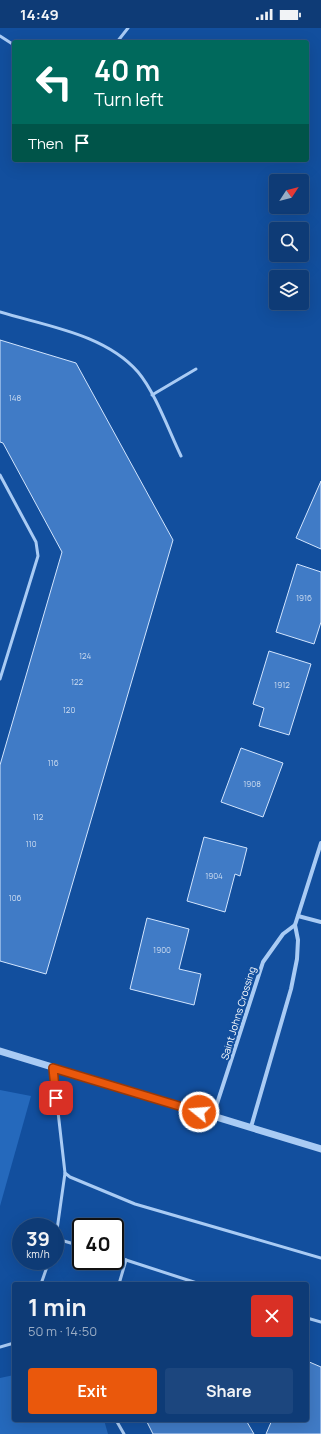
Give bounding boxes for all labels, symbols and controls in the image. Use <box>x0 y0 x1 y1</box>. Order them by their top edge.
text: 14:49 <box>20 4 59 25</box>
text: 40 m <box>94 51 160 89</box>
icon: left <box>28 56 80 108</box>
text: Turn left <box>94 87 164 111</box>
icon: arrive <box>71 132 93 154</box>
text: Then <box>28 133 63 154</box>
north arrow <box>269 174 309 214</box>
map controls <box>269 174 309 310</box>
button: search <box>269 222 309 262</box>
button: layers <box>269 270 309 310</box>
house number: 148 <box>9 392 22 403</box>
house number: 1916 <box>296 592 312 603</box>
house number: 124 <box>79 650 91 661</box>
house number: 122 <box>71 676 84 687</box>
house number: 1912 <box>274 679 290 690</box>
house number: 120 <box>63 704 75 715</box>
house number: 116 <box>47 757 59 768</box>
house number: 1908 <box>243 778 261 789</box>
house number: 112 <box>33 811 44 822</box>
house number: 110 <box>25 838 37 849</box>
house number: 1904 <box>205 870 223 881</box>
house number: 106 <box>9 892 22 903</box>
house number: 1900 <box>153 944 171 955</box>
street label: Saint Johns Crossing <box>217 965 259 1061</box>
pin <box>39 1081 73 1115</box>
icon: arrive <box>45 1087 67 1109</box>
position arrow <box>178 1091 220 1133</box>
speed limit sign: 40 <box>72 1218 124 1270</box>
text: 39 <box>26 1225 50 1252</box>
text: km/h <box>26 1247 50 1261</box>
text: 1 min <box>28 1290 87 1323</box>
button: close <box>251 1295 293 1337</box>
text: 50 m · 14:50 <box>28 1322 97 1340</box>
button: Exit <box>28 1368 157 1414</box>
button: Share <box>165 1368 293 1414</box>

